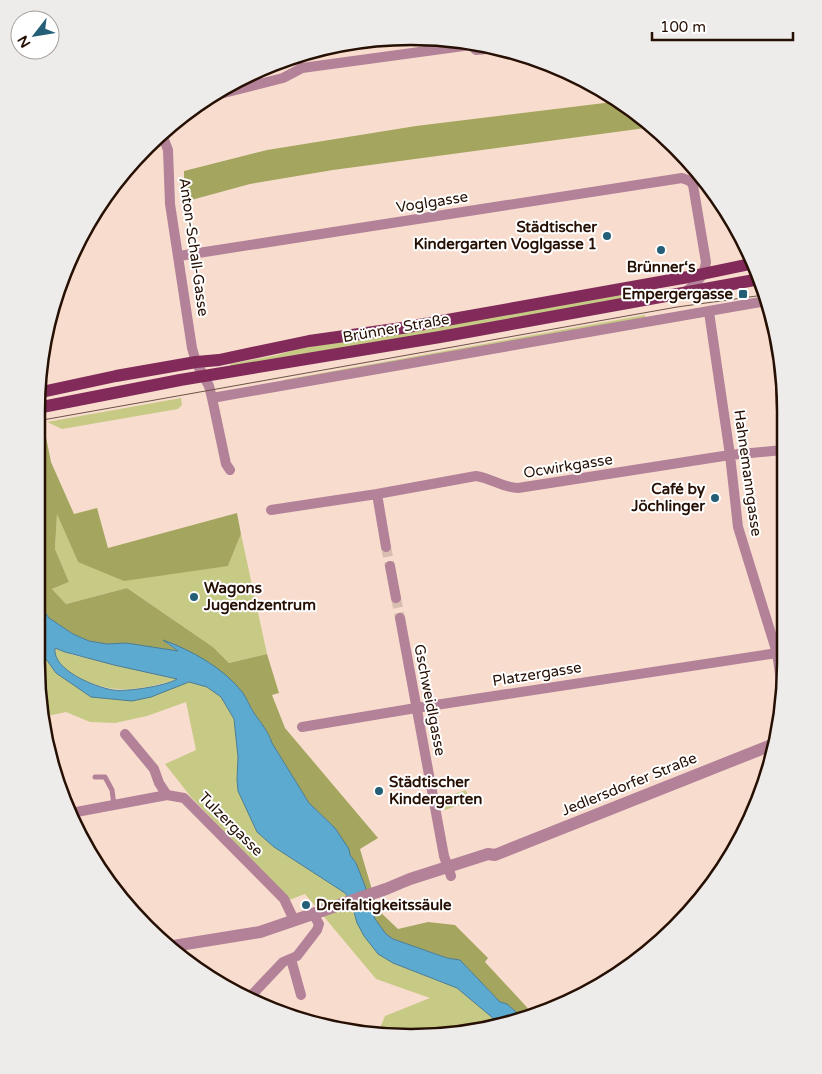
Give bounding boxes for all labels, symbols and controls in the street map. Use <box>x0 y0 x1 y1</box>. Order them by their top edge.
north arrow <box>10 10 60 60</box>
scale bar <box>652 10 793 42</box>
text: 100 m <box>660 18 706 36</box>
text: N <box>14 32 34 51</box>
street label: Anton-Schall-Gasse <box>175 176 213 318</box>
street label: Voglgasse <box>395 187 469 217</box>
place label: Städtischer Kindergarten Voglgasse 1 <box>414 218 597 254</box>
marker: Städtischer Kindergarten Voglgasse 1 <box>601 230 613 242</box>
marker: Brünner‘s <box>655 244 667 256</box>
place label: Brünner‘s <box>627 258 695 276</box>
place label: Empergergasse <box>622 285 733 304</box>
marker: Empergergasse <box>737 288 749 300</box>
street label: Brünner Straße <box>341 310 451 346</box>
street label: Hahnemanngasse <box>730 408 766 538</box>
street label: Ocwirkgasse <box>522 450 614 482</box>
place label: Café by Jöchlinger <box>630 480 705 516</box>
marker: Café by Jöchlinger <box>709 492 721 504</box>
place label: Wagons Jugendzentrum <box>203 579 316 615</box>
marker: Wagons Jugendzentrum <box>188 591 200 603</box>
street label: Gschweidlgasse <box>410 643 450 757</box>
street label: Platzergasse <box>491 658 583 690</box>
street label: Jedlersdorfer Straße <box>559 749 699 819</box>
place label: Städtischer Kindergarten <box>389 773 482 809</box>
marker: Städtischer Kindergarten <box>373 785 385 797</box>
street label: Tulzergasse <box>195 788 267 860</box>
place label: Dreifaltigkeitssäule <box>316 896 452 915</box>
marker: Dreifaltigkeitssäule <box>300 899 312 911</box>

